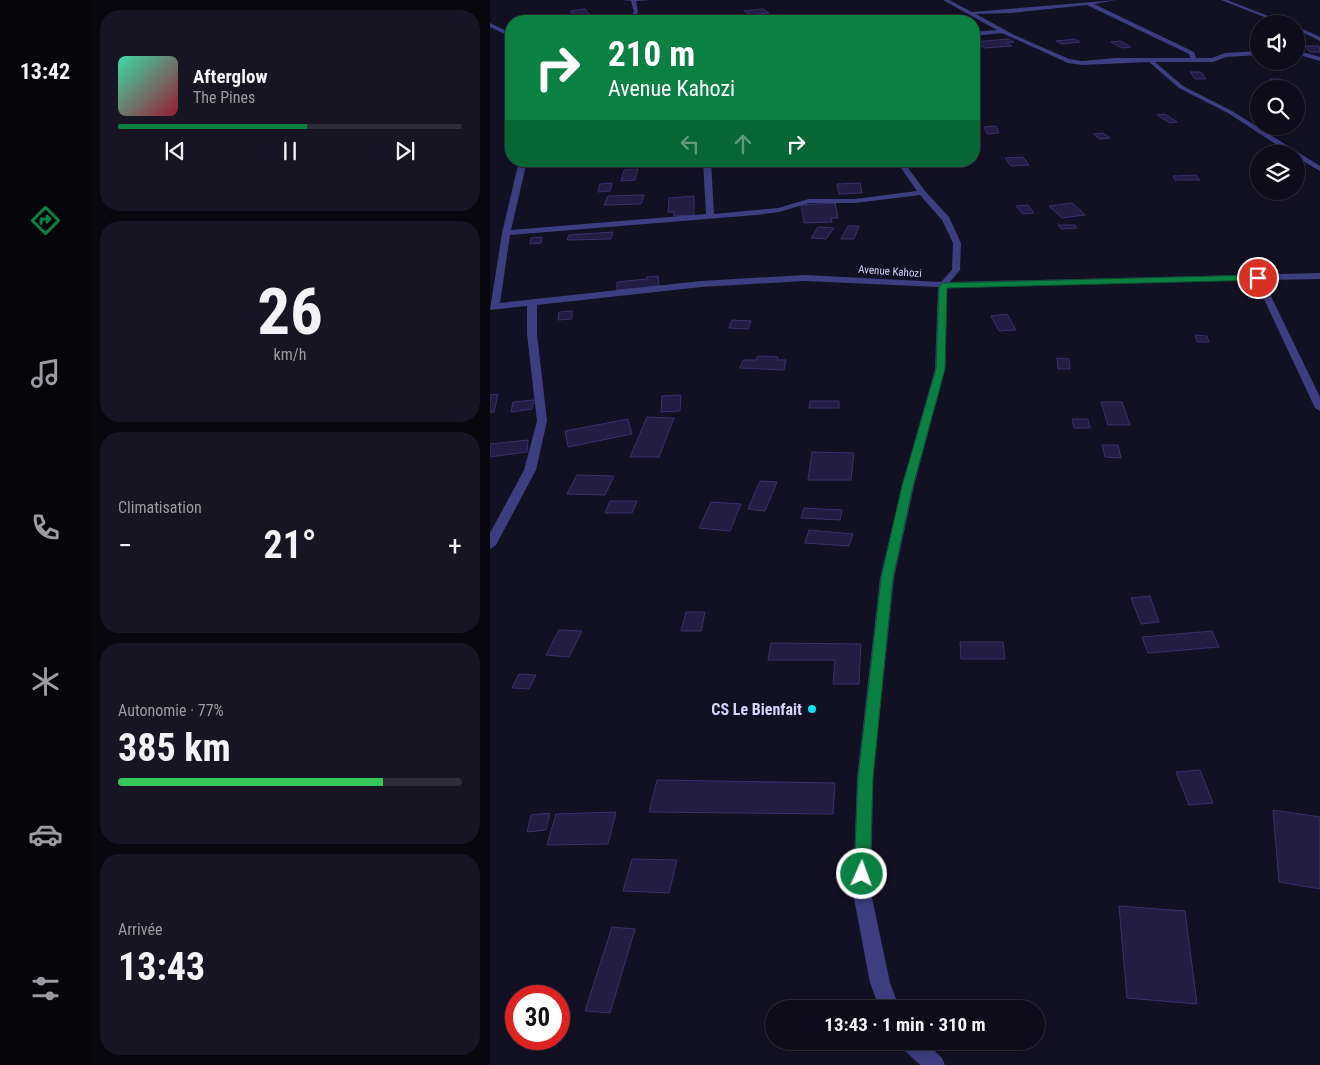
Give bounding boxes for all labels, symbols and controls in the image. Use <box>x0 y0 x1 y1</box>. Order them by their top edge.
map controls <box>1250 15 1305 200</box>
button: sound <box>1250 15 1305 70</box>
text: 210 m <box>608 34 695 75</box>
icon: right <box>525 35 590 100</box>
text: 13:42 <box>20 59 70 84</box>
text: Afterglow <box>193 65 267 88</box>
text: Avenue Kahozi <box>608 76 735 101</box>
button: search <box>1250 80 1305 135</box>
text: The Pines <box>193 88 255 107</box>
icon: left <box>676 130 704 158</box>
icon: ahead <box>729 130 757 158</box>
icon: right <box>782 130 810 158</box>
icon: previous <box>161 137 189 165</box>
icon: pause <box>276 137 304 165</box>
icon: next <box>391 137 419 165</box>
button: layers <box>1250 145 1305 200</box>
icon: directions <box>28 203 63 238</box>
pin <box>1237 257 1279 299</box>
street label: Avenue Kahozi <box>858 263 922 280</box>
icon: arrive <box>1244 264 1272 292</box>
text: 26 <box>257 274 323 350</box>
text: km/h <box>274 345 306 364</box>
icon: music <box>28 356 63 391</box>
text: Climatisation <box>118 498 202 517</box>
icon: phone <box>28 510 63 545</box>
text: 21° <box>263 523 317 567</box>
text: − <box>118 529 132 562</box>
text: + <box>448 529 462 562</box>
icon: climate <box>28 664 63 699</box>
place label: CS Le Bienfait <box>711 700 802 719</box>
text: Autonomie · 77% <box>118 701 224 720</box>
marker: CS Le Bienfait <box>806 703 818 715</box>
text: 385 km <box>118 726 231 770</box>
icon: car <box>28 817 63 852</box>
position arrow <box>835 847 887 899</box>
text: Arrivée <box>118 920 162 939</box>
text: 13:43 <box>118 945 205 989</box>
icon: filters <box>28 971 63 1006</box>
speed limit sign: 30 <box>505 985 570 1050</box>
text: 13:43 · 1 min · 310 m <box>824 1013 986 1036</box>

